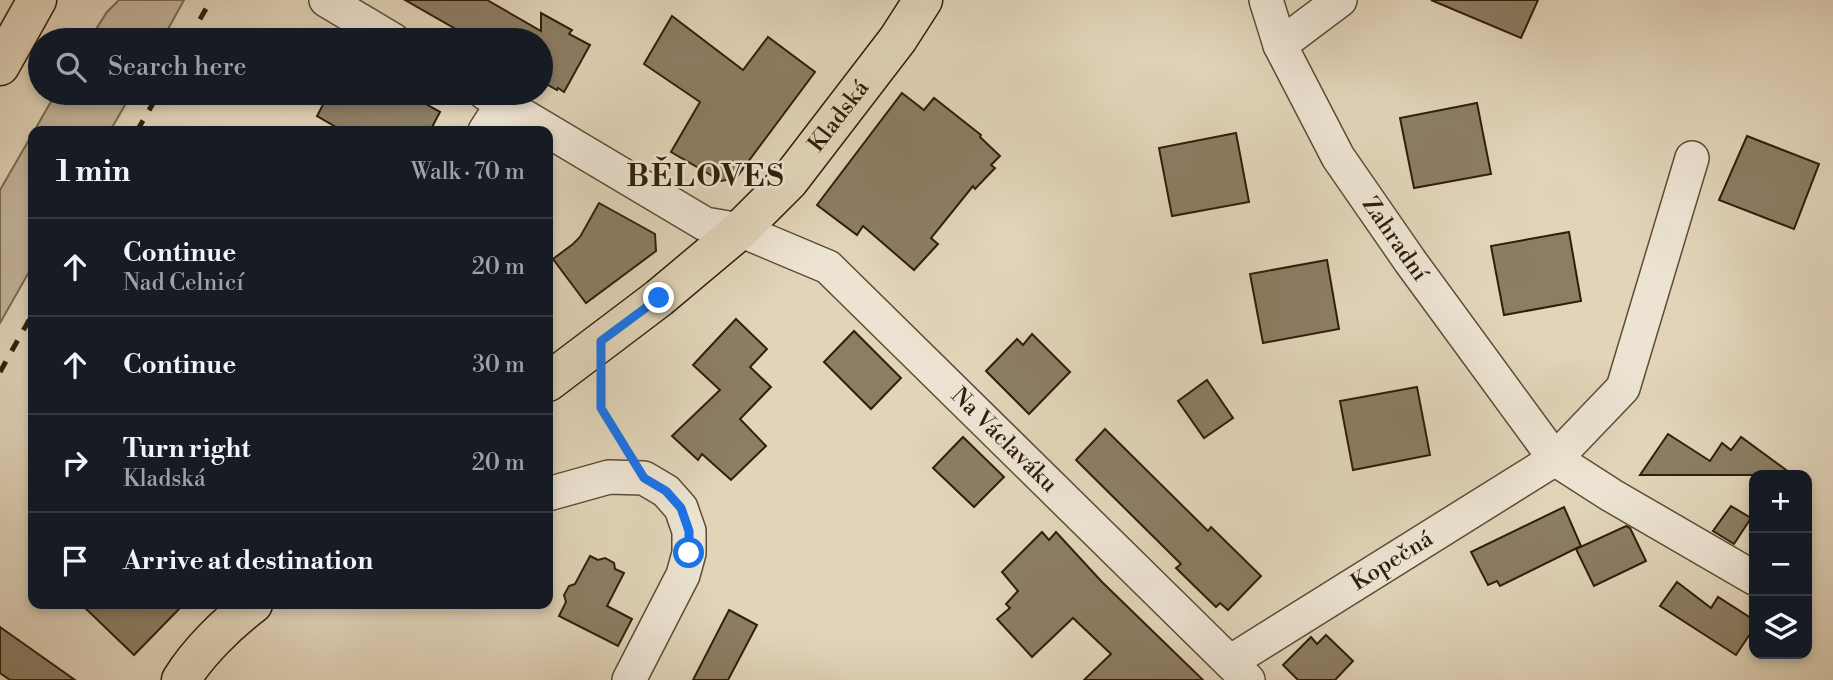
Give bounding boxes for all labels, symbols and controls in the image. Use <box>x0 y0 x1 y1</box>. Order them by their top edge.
search box <box>28 28 553 105</box>
icon: search <box>52 48 90 86</box>
text: Search here <box>108 51 247 83</box>
street label: Kladská <box>802 75 875 158</box>
text: 1 min <box>56 153 131 191</box>
district label: BĚLOVES <box>627 156 785 196</box>
text: Walk · 70 m <box>411 158 525 186</box>
street label: Zahradní <box>1356 191 1435 288</box>
text: Continue <box>123 237 236 269</box>
icon: ahead <box>56 248 94 286</box>
text: 20 m <box>472 253 525 281</box>
text: Nad Celnicí <box>123 269 244 297</box>
route end <box>643 282 674 313</box>
icon: ahead <box>56 346 94 384</box>
text: Continue <box>123 349 236 381</box>
text: 30 m <box>472 351 525 379</box>
street label: Na Václaváku <box>945 382 1063 498</box>
text: Turn right <box>123 433 251 465</box>
icon: right <box>56 444 94 482</box>
text: 20 m <box>472 449 525 477</box>
text: Kladská <box>123 465 206 493</box>
map controls <box>1749 470 1812 659</box>
button: + <box>1749 470 1812 533</box>
street label: Kopečná <box>1346 525 1438 597</box>
button: − <box>1749 533 1812 596</box>
route start <box>673 537 704 568</box>
icon: arrive <box>56 542 94 580</box>
text: Arrive at destination <box>123 545 373 577</box>
button: layers <box>1749 596 1812 659</box>

